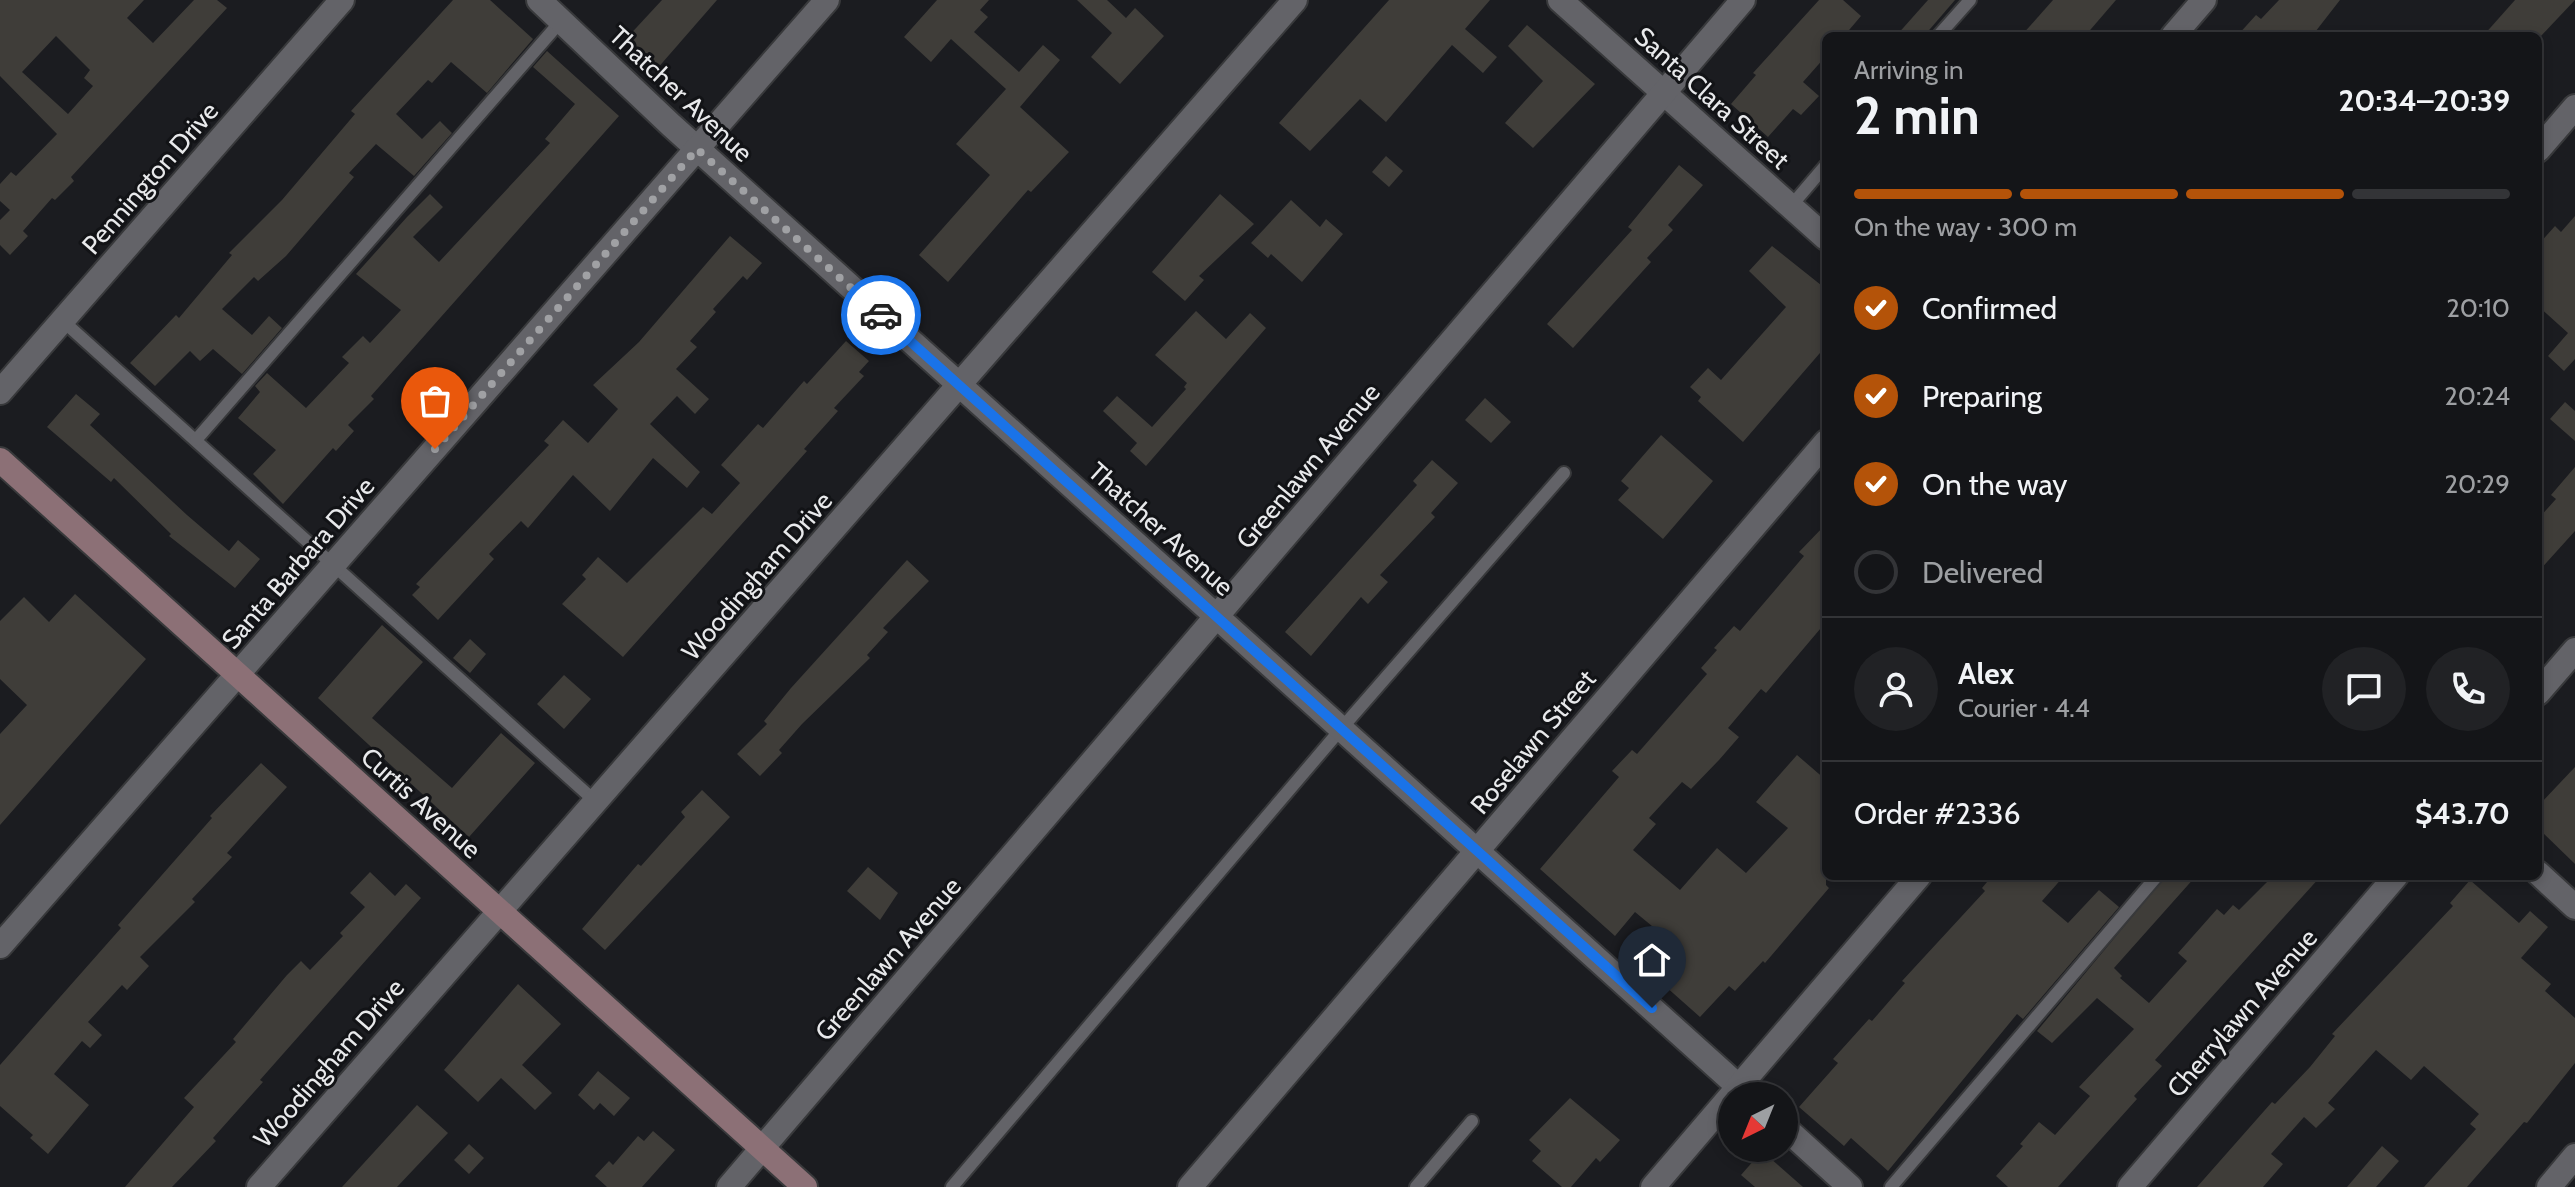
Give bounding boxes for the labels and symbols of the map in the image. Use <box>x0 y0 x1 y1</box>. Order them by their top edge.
street label: Thatcher Avenue <box>603 19 759 169</box>
street label: Santa Clara Street <box>1628 20 1796 176</box>
street label: Pennington Drive <box>75 95 225 261</box>
courier <box>841 275 921 355</box>
pin <box>401 367 469 449</box>
street label: Greenlawn Avenue <box>1229 377 1387 555</box>
street label: Thatcher Avenue <box>1082 455 1240 603</box>
street label: Santa Barbara Drive <box>215 471 381 655</box>
street label: Woodingham Drive <box>675 485 839 667</box>
street label: Roselawn Street <box>1464 663 1603 820</box>
street label: Curtis Avenue <box>354 741 488 865</box>
street label: Greenlawn Avenue <box>808 871 968 1047</box>
street label: Cherrylawn Avenue <box>2160 922 2324 1104</box>
pin <box>1618 926 1686 1008</box>
street label: Woodingham Drive <box>247 972 411 1154</box>
north arrow <box>1718 1082 1798 1162</box>

